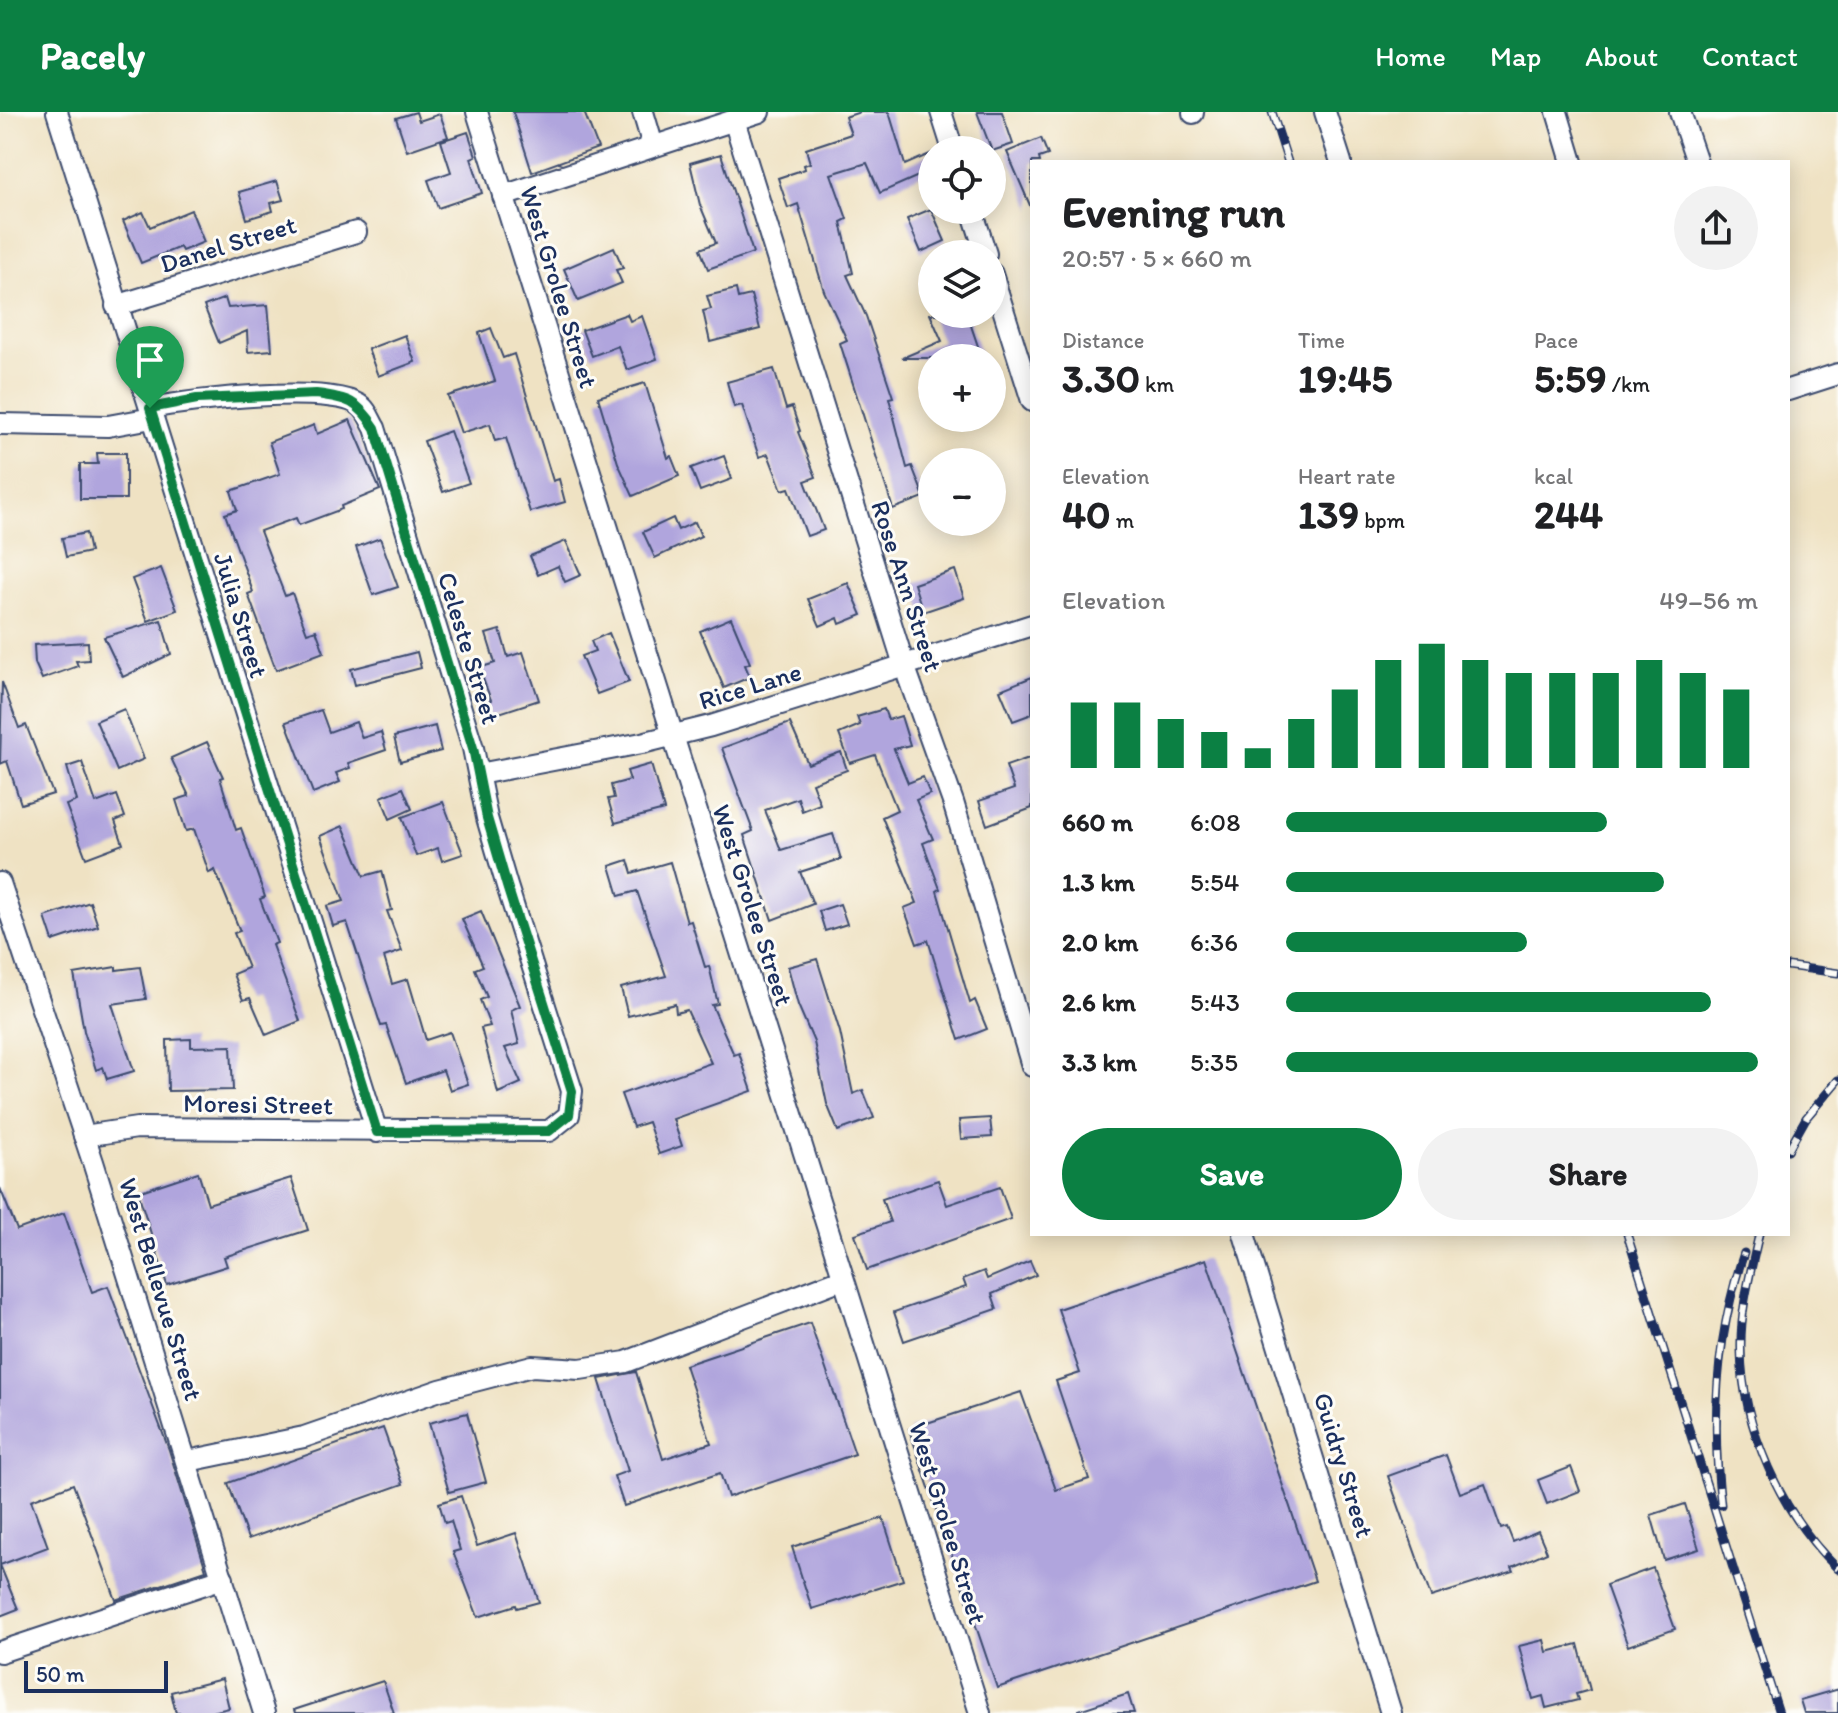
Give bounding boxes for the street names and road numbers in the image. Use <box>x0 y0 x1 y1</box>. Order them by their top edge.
street label: West Grolee Street <box>513 182 605 392</box>
street label: Danel Street <box>156 208 300 280</box>
street label: Rose Ann Street <box>864 496 950 676</box>
street label: Julia Street <box>207 548 275 682</box>
street label: Celeste Street <box>431 568 507 728</box>
street label: Rice Lane <box>695 655 805 717</box>
street label: West Grolee Street <box>705 800 801 1010</box>
street label: Moresi Street <box>183 1087 333 1121</box>
street label: West Bellevue Street <box>112 1174 210 1404</box>
street label: Guidry Street <box>1307 1389 1381 1542</box>
street label: West Grolee Street <box>902 1418 994 1628</box>

